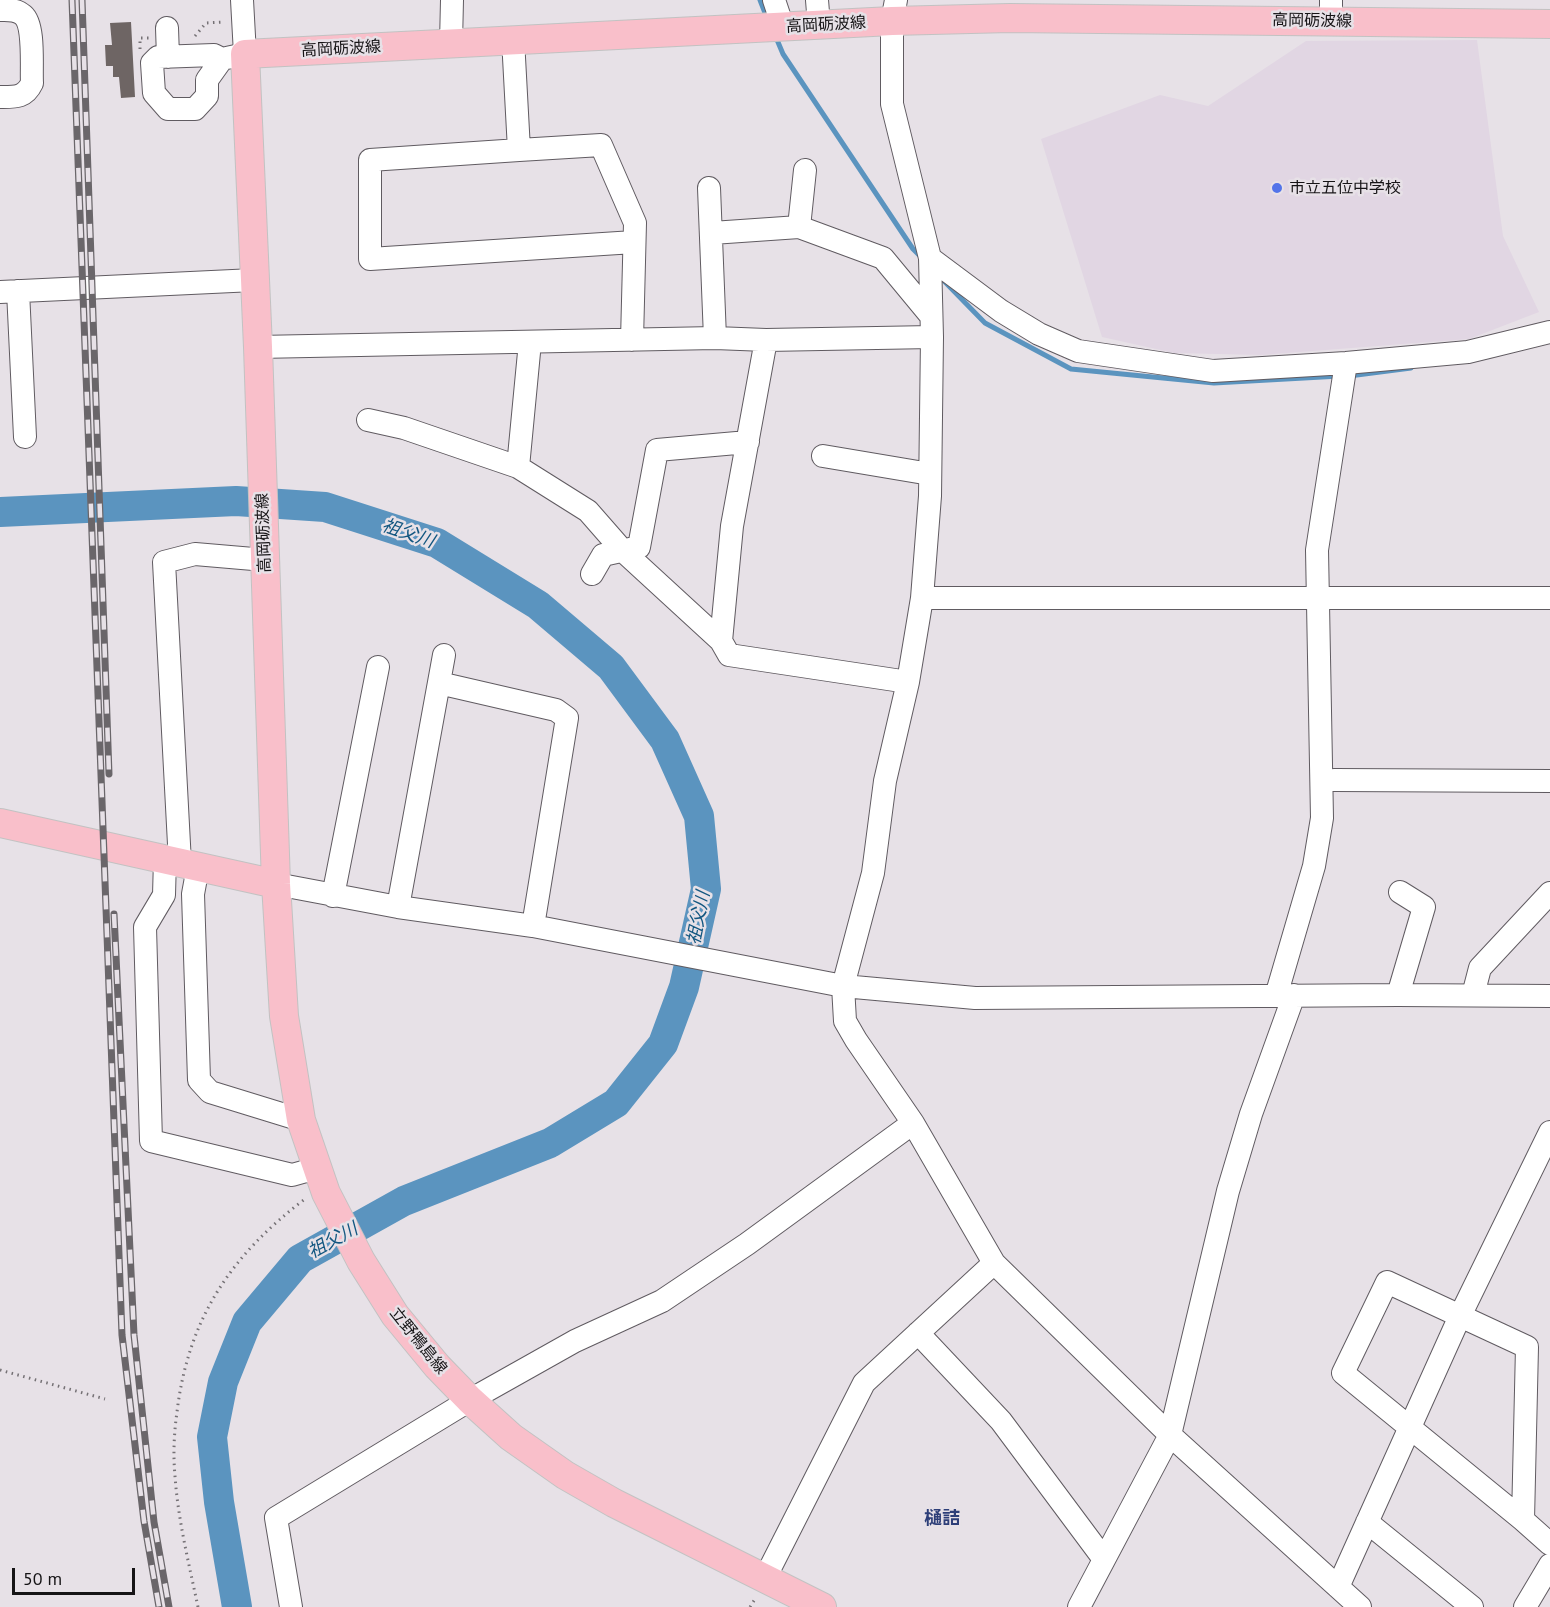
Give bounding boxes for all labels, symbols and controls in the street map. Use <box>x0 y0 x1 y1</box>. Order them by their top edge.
street label: 高岡砺波線 <box>1272 11 1352 31</box>
street label: 高岡砺波線 <box>786 13 866 37</box>
street label: 高岡砺波線 <box>301 37 381 61</box>
place label: 市立五位中学校 <box>1289 178 1401 198</box>
marker: 市立五位中学校 <box>1270 181 1284 195</box>
street label: 高岡砺波線 <box>253 493 275 573</box>
water label: 祖父川 <box>379 515 437 553</box>
water label: 祖父川 <box>683 889 715 947</box>
water label: 祖父川 <box>304 1218 362 1264</box>
street label: 立野鴨島線 <box>385 1304 451 1378</box>
district label: 樋詰 <box>924 1508 960 1530</box>
scale bar <box>15 1556 138 1594</box>
text: 50 m <box>23 1567 62 1590</box>

